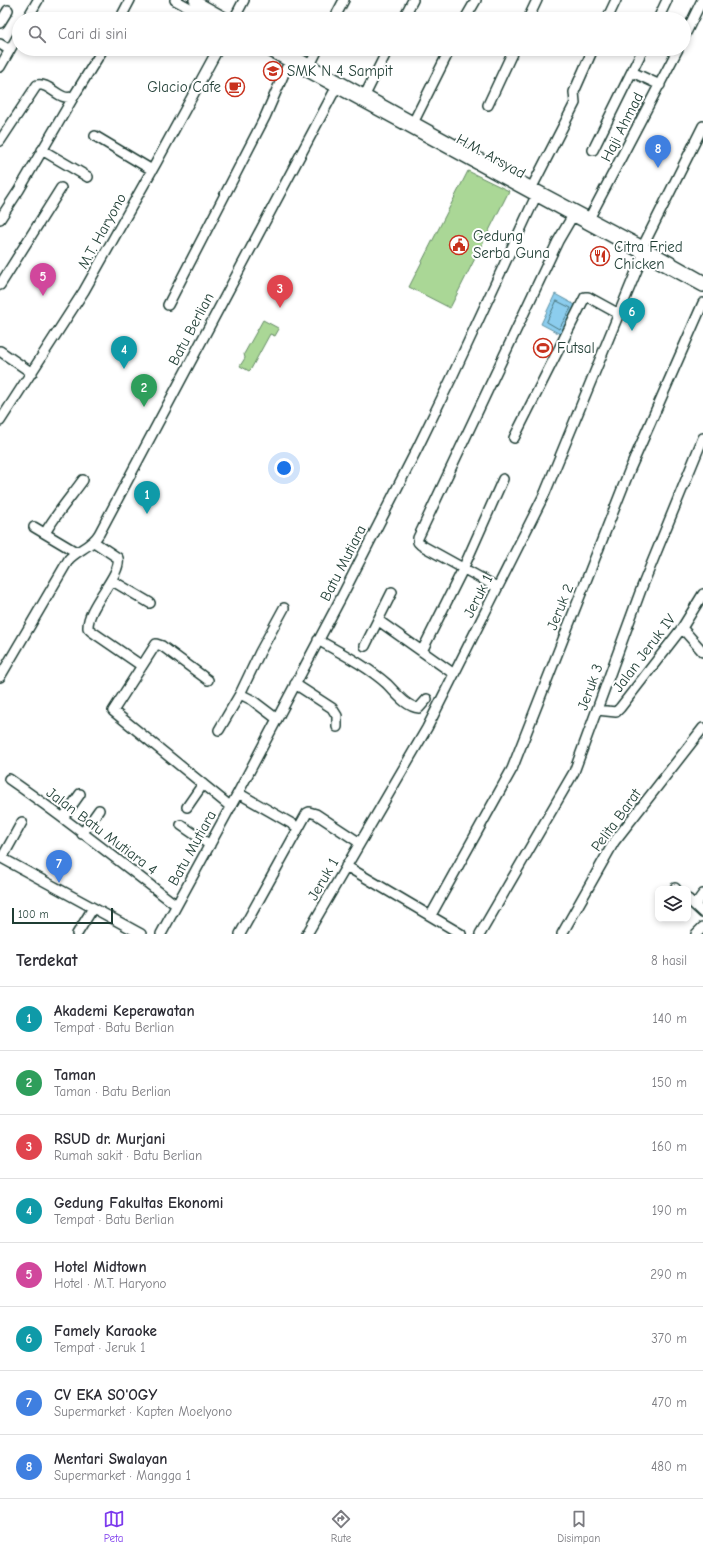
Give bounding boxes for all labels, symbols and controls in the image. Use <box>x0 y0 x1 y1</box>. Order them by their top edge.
search box <box>12 12 691 56</box>
icon: search <box>26 23 48 45</box>
text: Cari di sini <box>58 25 127 43</box>
school or university icon: SMK N 4 Sampit <box>262 60 284 82</box>
place label: SMK N 4 Sampit <box>287 62 393 80</box>
cafe icon: Glacio Cafe <box>224 76 246 98</box>
place label: Glacio Cafe <box>147 78 221 96</box>
street label: Haji Ahmad <box>597 89 647 165</box>
street label: H.M. Arsyad <box>453 130 529 182</box>
pin: 8 <box>645 135 671 168</box>
street label: M.T. Haryono <box>74 190 130 272</box>
place label: Gedung Serba Guna <box>473 227 550 262</box>
public building icon: Gedung Serba Guna <box>448 234 470 256</box>
place label: Citra Fried Chicken <box>614 238 683 273</box>
restaurant icon: Citra Fried Chicken <box>589 245 611 267</box>
pin: 5 <box>30 263 56 296</box>
pin: 3 <box>267 275 293 308</box>
street label: Batu Berlian <box>164 290 218 368</box>
pin: 6 <box>619 298 645 331</box>
pin: 4 <box>111 336 137 369</box>
sports icon: Futsal <box>532 337 554 359</box>
place label: Futsal <box>557 339 595 357</box>
pin: 2 <box>131 374 157 407</box>
your location <box>274 458 294 478</box>
pin: 1 <box>134 481 160 514</box>
street label: Batu Mutiara <box>316 522 370 604</box>
street label: Jeruk 1 <box>459 571 497 621</box>
street label: Jeruk 2 <box>543 581 577 633</box>
street label: Jalan Jeruk IV <box>609 610 679 696</box>
street label: Jeruk 3 <box>573 661 607 713</box>
street label: Jalan Batu Mutiara 4 <box>43 783 161 879</box>
street label: Pelita Barat <box>587 784 645 855</box>
street label: Batu Mutiara <box>164 807 220 889</box>
pin: 7 <box>46 850 72 883</box>
street label: Jeruk 1 <box>304 854 342 904</box>
map controls <box>655 886 691 922</box>
button: layers <box>655 886 691 922</box>
scale bar <box>12 906 113 925</box>
text: 100 m <box>18 908 49 921</box>
text: Terdekat <box>16 951 78 970</box>
text: 8 hasil <box>651 953 687 968</box>
text: Akademi Keperawatan <box>54 1002 195 1020</box>
text: 1 <box>26 1011 32 1026</box>
text: 140 m <box>653 1011 687 1026</box>
text: Tempat · Batu Berlian <box>54 1020 174 1035</box>
text: Taman <box>54 1066 96 1084</box>
text: 2 <box>26 1075 32 1090</box>
text: 150 m <box>652 1075 687 1090</box>
text: Taman · Batu Berlian <box>54 1084 171 1099</box>
text: RSUD dr. Murjani <box>54 1130 165 1148</box>
text: 3 <box>26 1139 32 1154</box>
text: 160 m <box>652 1139 687 1154</box>
text: Rumah sakit · Batu Berlian <box>54 1148 202 1163</box>
text: Gedung Fakultas Ekonomi <box>54 1194 223 1212</box>
text: 4 <box>26 1203 32 1218</box>
text: 190 m <box>652 1203 687 1218</box>
text: Tempat · Batu Berlian <box>54 1212 174 1227</box>
text: Hotel Midtown <box>54 1258 147 1276</box>
text: 5 <box>26 1267 32 1282</box>
text: 290 m <box>650 1267 687 1282</box>
text: Hotel · M.T. Haryono <box>54 1276 166 1291</box>
text: Famely Karaoke <box>54 1322 157 1340</box>
text: 6 <box>26 1331 32 1346</box>
text: 370 m <box>651 1331 687 1346</box>
text: Tempat · Jeruk 1 <box>54 1340 145 1355</box>
text: CV EKA SO'OGY <box>54 1386 157 1404</box>
text: 7 <box>26 1395 32 1410</box>
text: 470 m <box>652 1395 687 1410</box>
text: Supermarket · Kapten Moelyono <box>54 1404 232 1419</box>
text: Mentari Swalayan <box>54 1450 167 1468</box>
text: 8 <box>26 1459 32 1474</box>
text: 480 m <box>651 1459 687 1474</box>
text: Supermarket · Mangga 1 <box>54 1468 191 1483</box>
tab: Peta <box>103 1508 125 1545</box>
tab: Rute <box>330 1508 352 1545</box>
tab: Disimpan <box>557 1508 600 1545</box>

